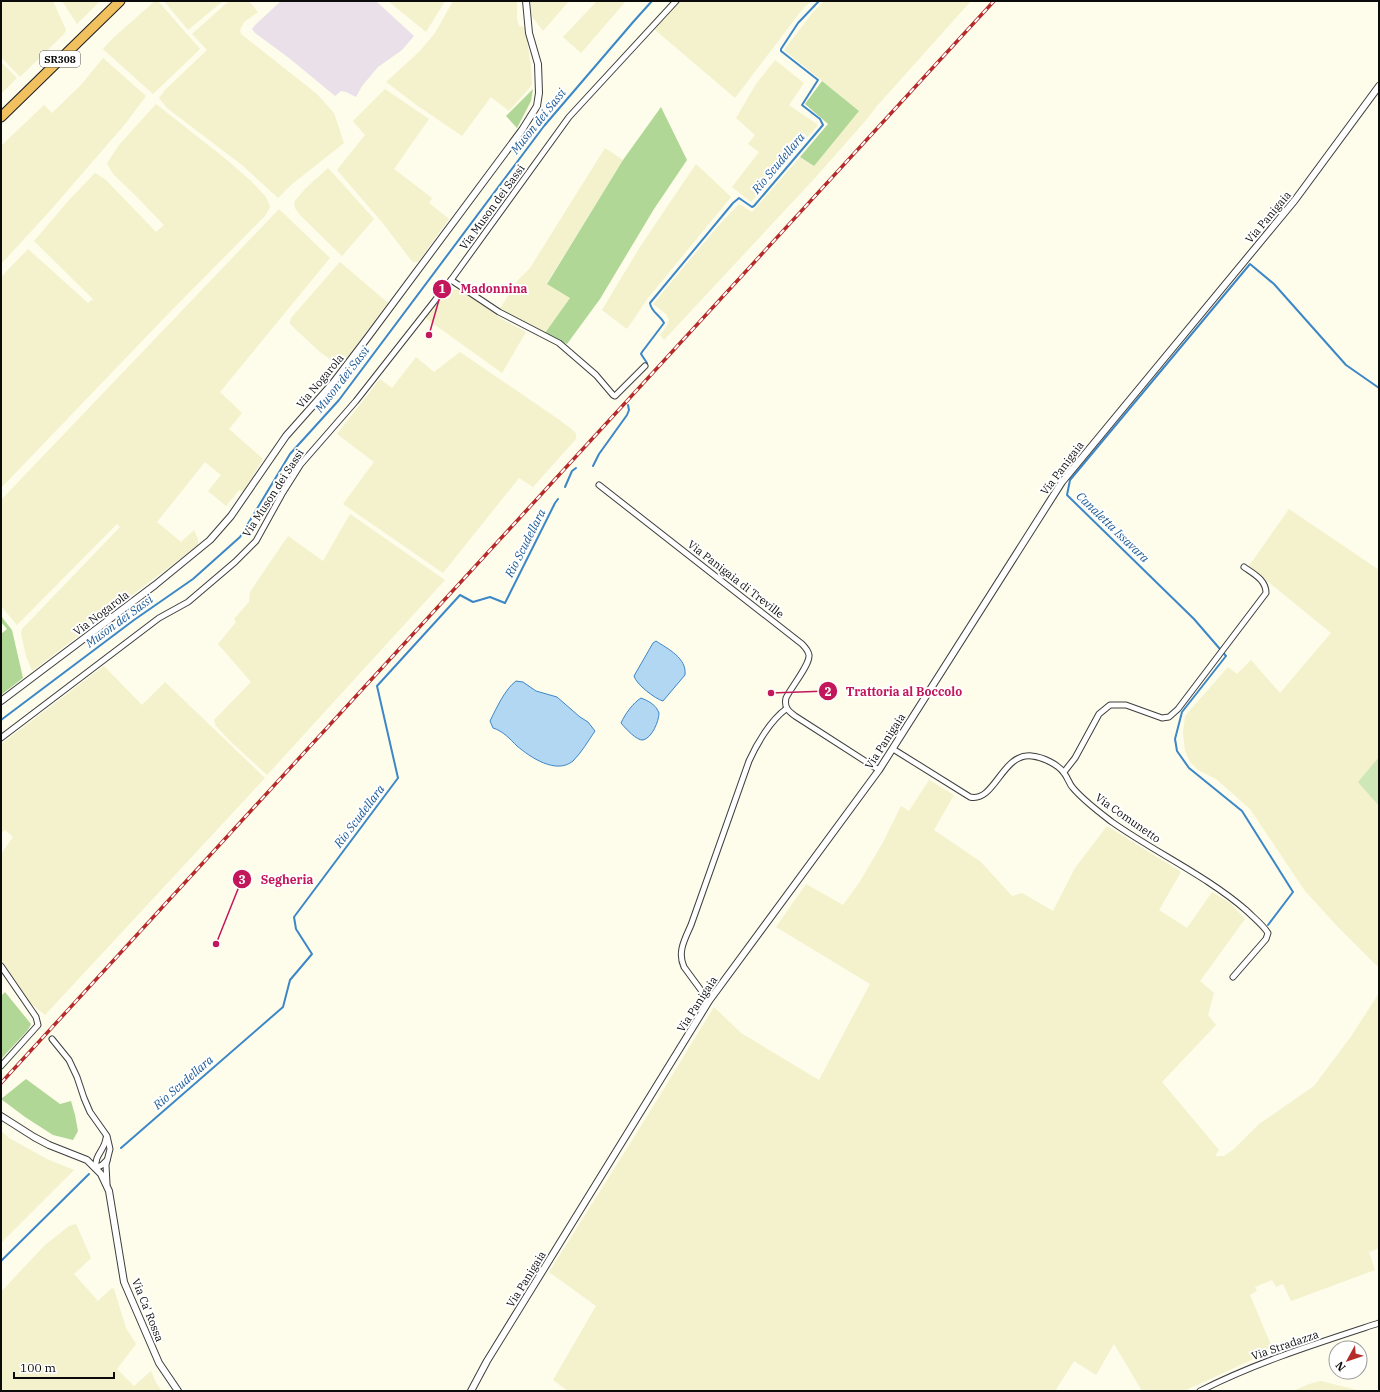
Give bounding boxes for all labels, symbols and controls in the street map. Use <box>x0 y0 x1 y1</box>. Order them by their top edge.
road number: SR308 <box>40 51 80 67</box>
water label: Muson dei Sassi <box>506 85 569 157</box>
water label: Rio Scudellara <box>748 129 808 197</box>
street label: Via Muson dei Sassi <box>456 161 528 252</box>
street label: Via Panigaia <box>1242 188 1294 246</box>
callout: Madonnina <box>432 277 535 301</box>
text: 1 <box>438 281 446 296</box>
text: Madonnina <box>461 281 528 296</box>
water label: Muson dei Sassi <box>311 343 373 416</box>
street label: Via Nogarola <box>293 351 347 411</box>
street label: Via Panigaia <box>1037 438 1087 498</box>
street label: Via Muson dei Sassi <box>239 446 307 540</box>
water label: Canaletta Issavara <box>1073 488 1153 566</box>
water label: Rio Scudellara <box>501 506 549 581</box>
street label: Via Panigaia di Treville <box>685 537 787 621</box>
street label: Via Nogarola <box>70 588 132 638</box>
water label: Muson dei Sassi <box>82 591 156 651</box>
callout: Trattoria al Boccolo <box>818 679 971 703</box>
text: 2 <box>824 684 832 699</box>
text: Trattoria al Boccolo <box>846 684 962 699</box>
street label: Via Panigaia <box>862 710 908 772</box>
water label: Rio Scudellara <box>330 781 388 851</box>
street label: Via Comunetto <box>1093 790 1163 846</box>
callout: Segheria <box>232 867 321 891</box>
text: 3 <box>238 872 246 887</box>
text: Segheria <box>261 872 313 887</box>
street label: Via Panigaia <box>674 973 720 1035</box>
water label: Rio Scudellara <box>149 1052 216 1113</box>
street label: Via Panigaia <box>503 1248 549 1310</box>
street label: Via Ca' Rossa <box>129 1276 167 1344</box>
street label: Via Stradazza <box>1250 1327 1320 1363</box>
north arrow <box>1328 1340 1368 1380</box>
scale bar <box>14 1354 114 1380</box>
text: N <box>1332 1358 1348 1374</box>
text: 100 m <box>20 1360 56 1375</box>

